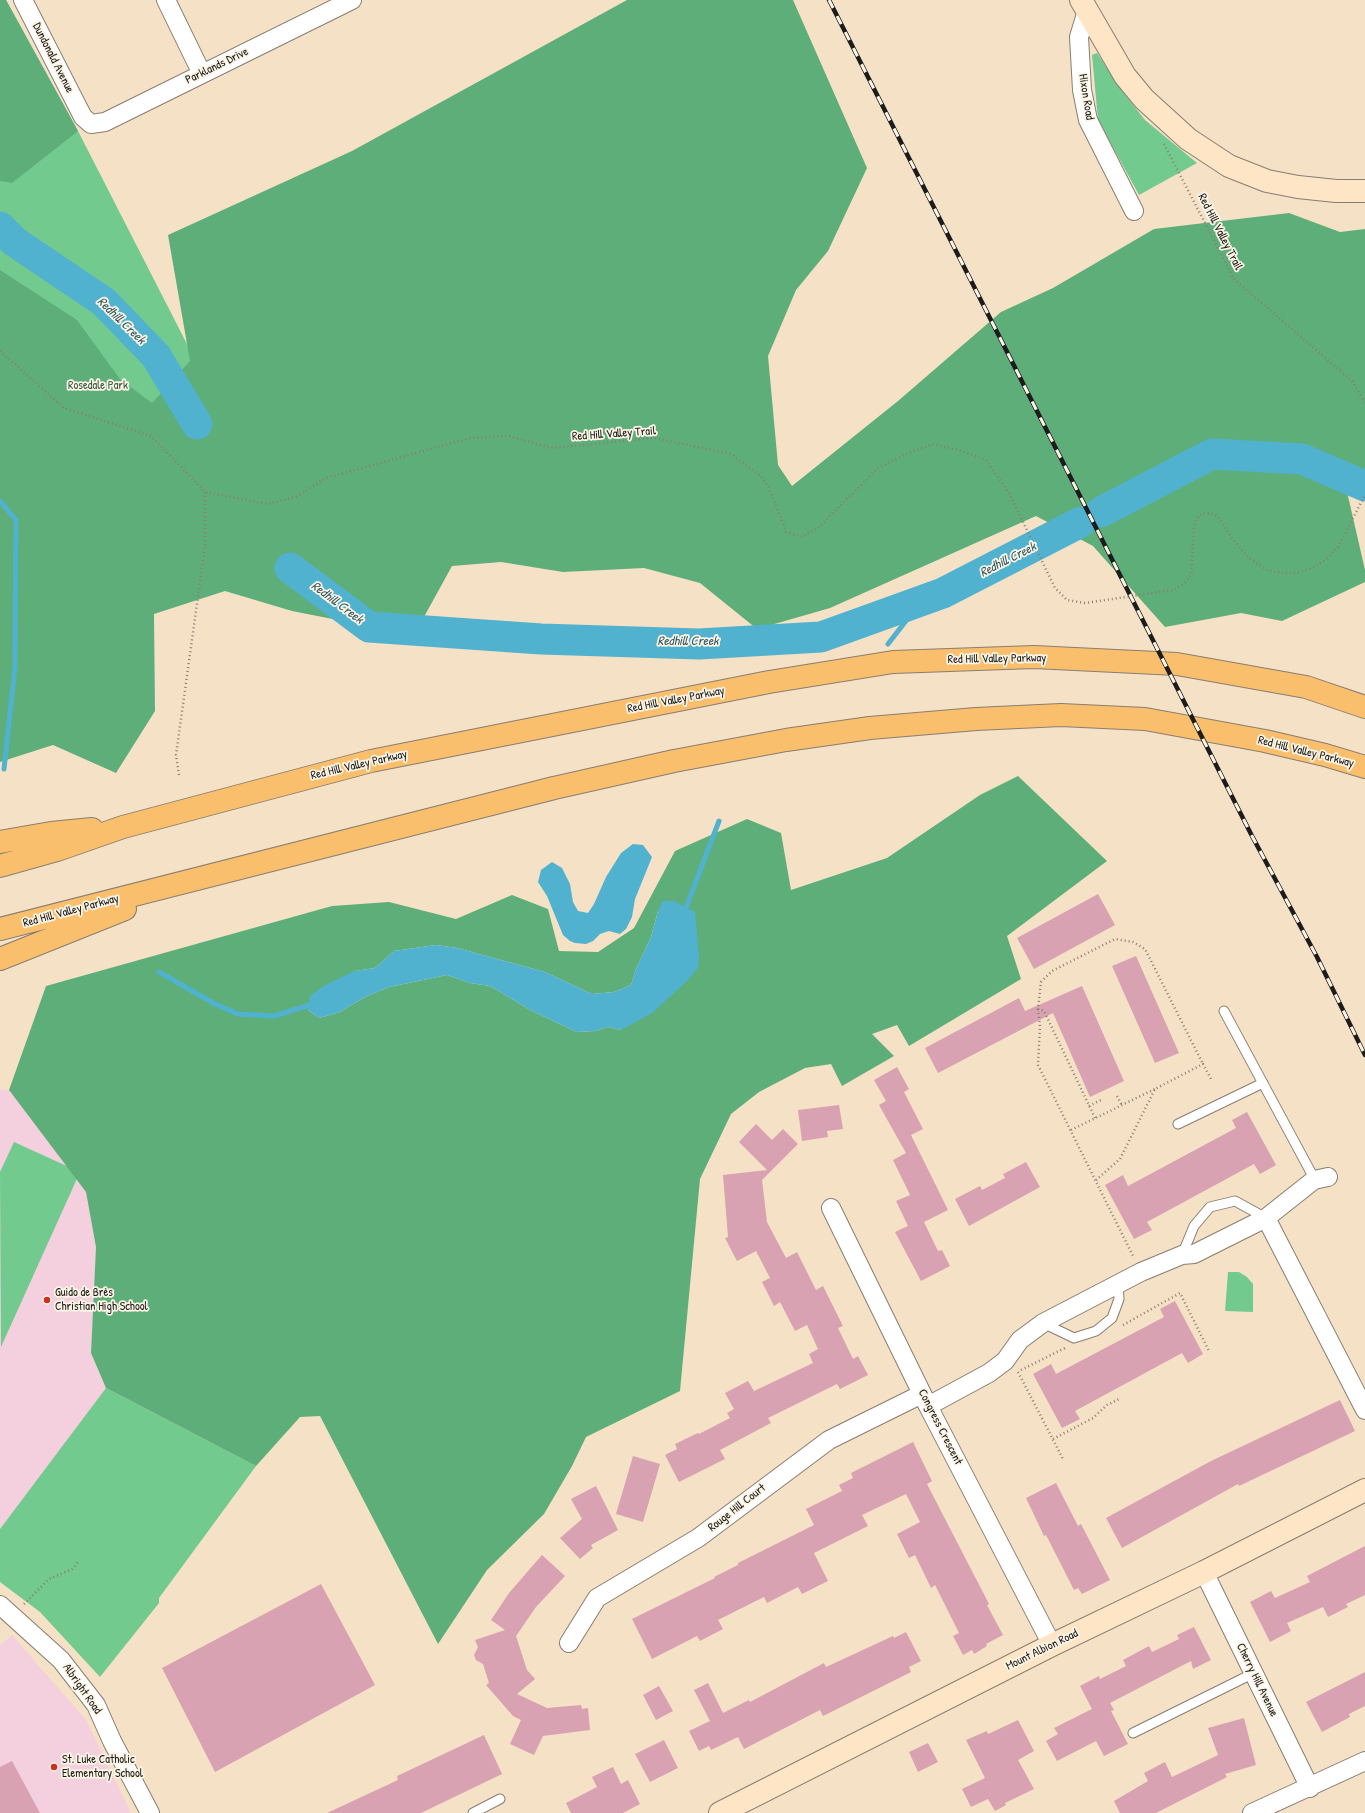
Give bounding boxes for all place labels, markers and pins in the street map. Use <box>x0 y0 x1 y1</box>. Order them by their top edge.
place label: Guido de Brès Christian High School <box>55 1286 148 1314</box>
marker: Guido de Brès Christian High School <box>42 1295 52 1305</box>
place label: St. Luke Catholic Elementary School <box>62 1753 143 1781</box>
marker: St. Luke Catholic Elementary School <box>49 1762 59 1772</box>

